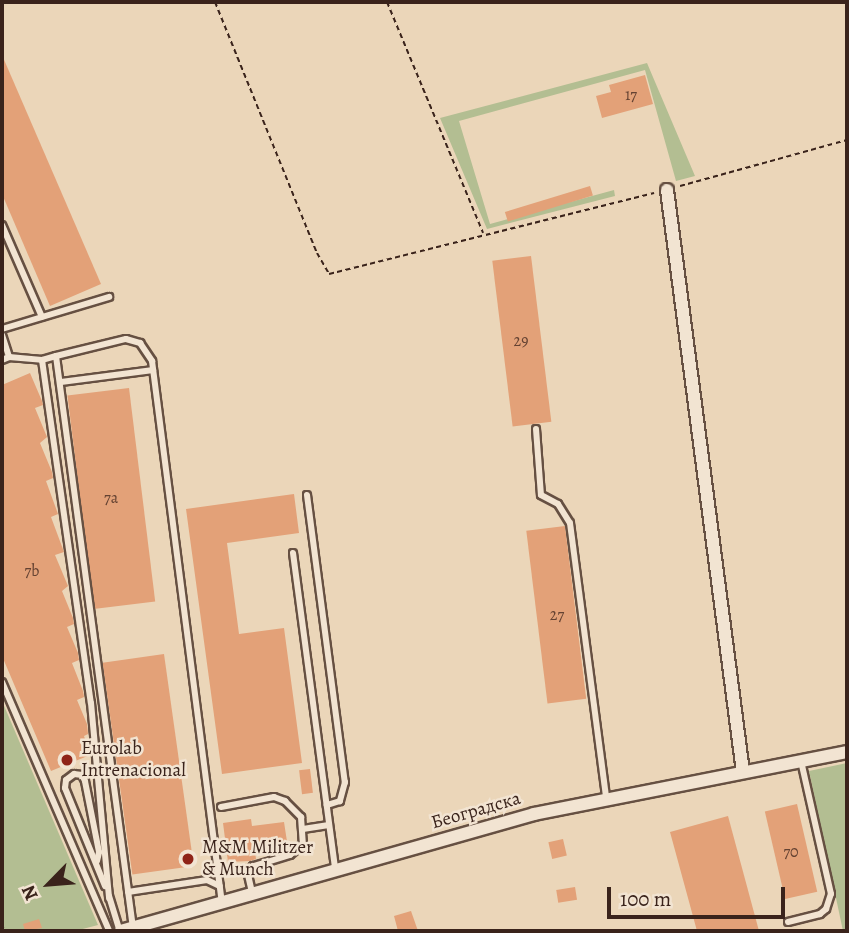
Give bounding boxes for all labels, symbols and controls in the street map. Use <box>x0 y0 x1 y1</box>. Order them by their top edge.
house number: 17 <box>625 85 637 105</box>
house number: 29 <box>514 331 528 351</box>
house number: 7a <box>104 488 118 508</box>
house number: 7b <box>25 561 39 581</box>
house number: 27 <box>550 605 564 625</box>
place label: Eurolab Intrenacional <box>81 738 186 782</box>
marker: Eurolab Intrenacional <box>59 752 75 768</box>
street label: Београдска <box>429 787 523 835</box>
place label: M&M Militzer & Munch <box>202 837 313 881</box>
house number: 70 <box>783 842 799 862</box>
north arrow <box>14 849 84 919</box>
marker: M&M Militzer & Munch <box>180 851 196 867</box>
scale bar <box>611 874 790 918</box>
text: N <box>15 881 45 905</box>
text: 100 m <box>620 885 671 913</box>

